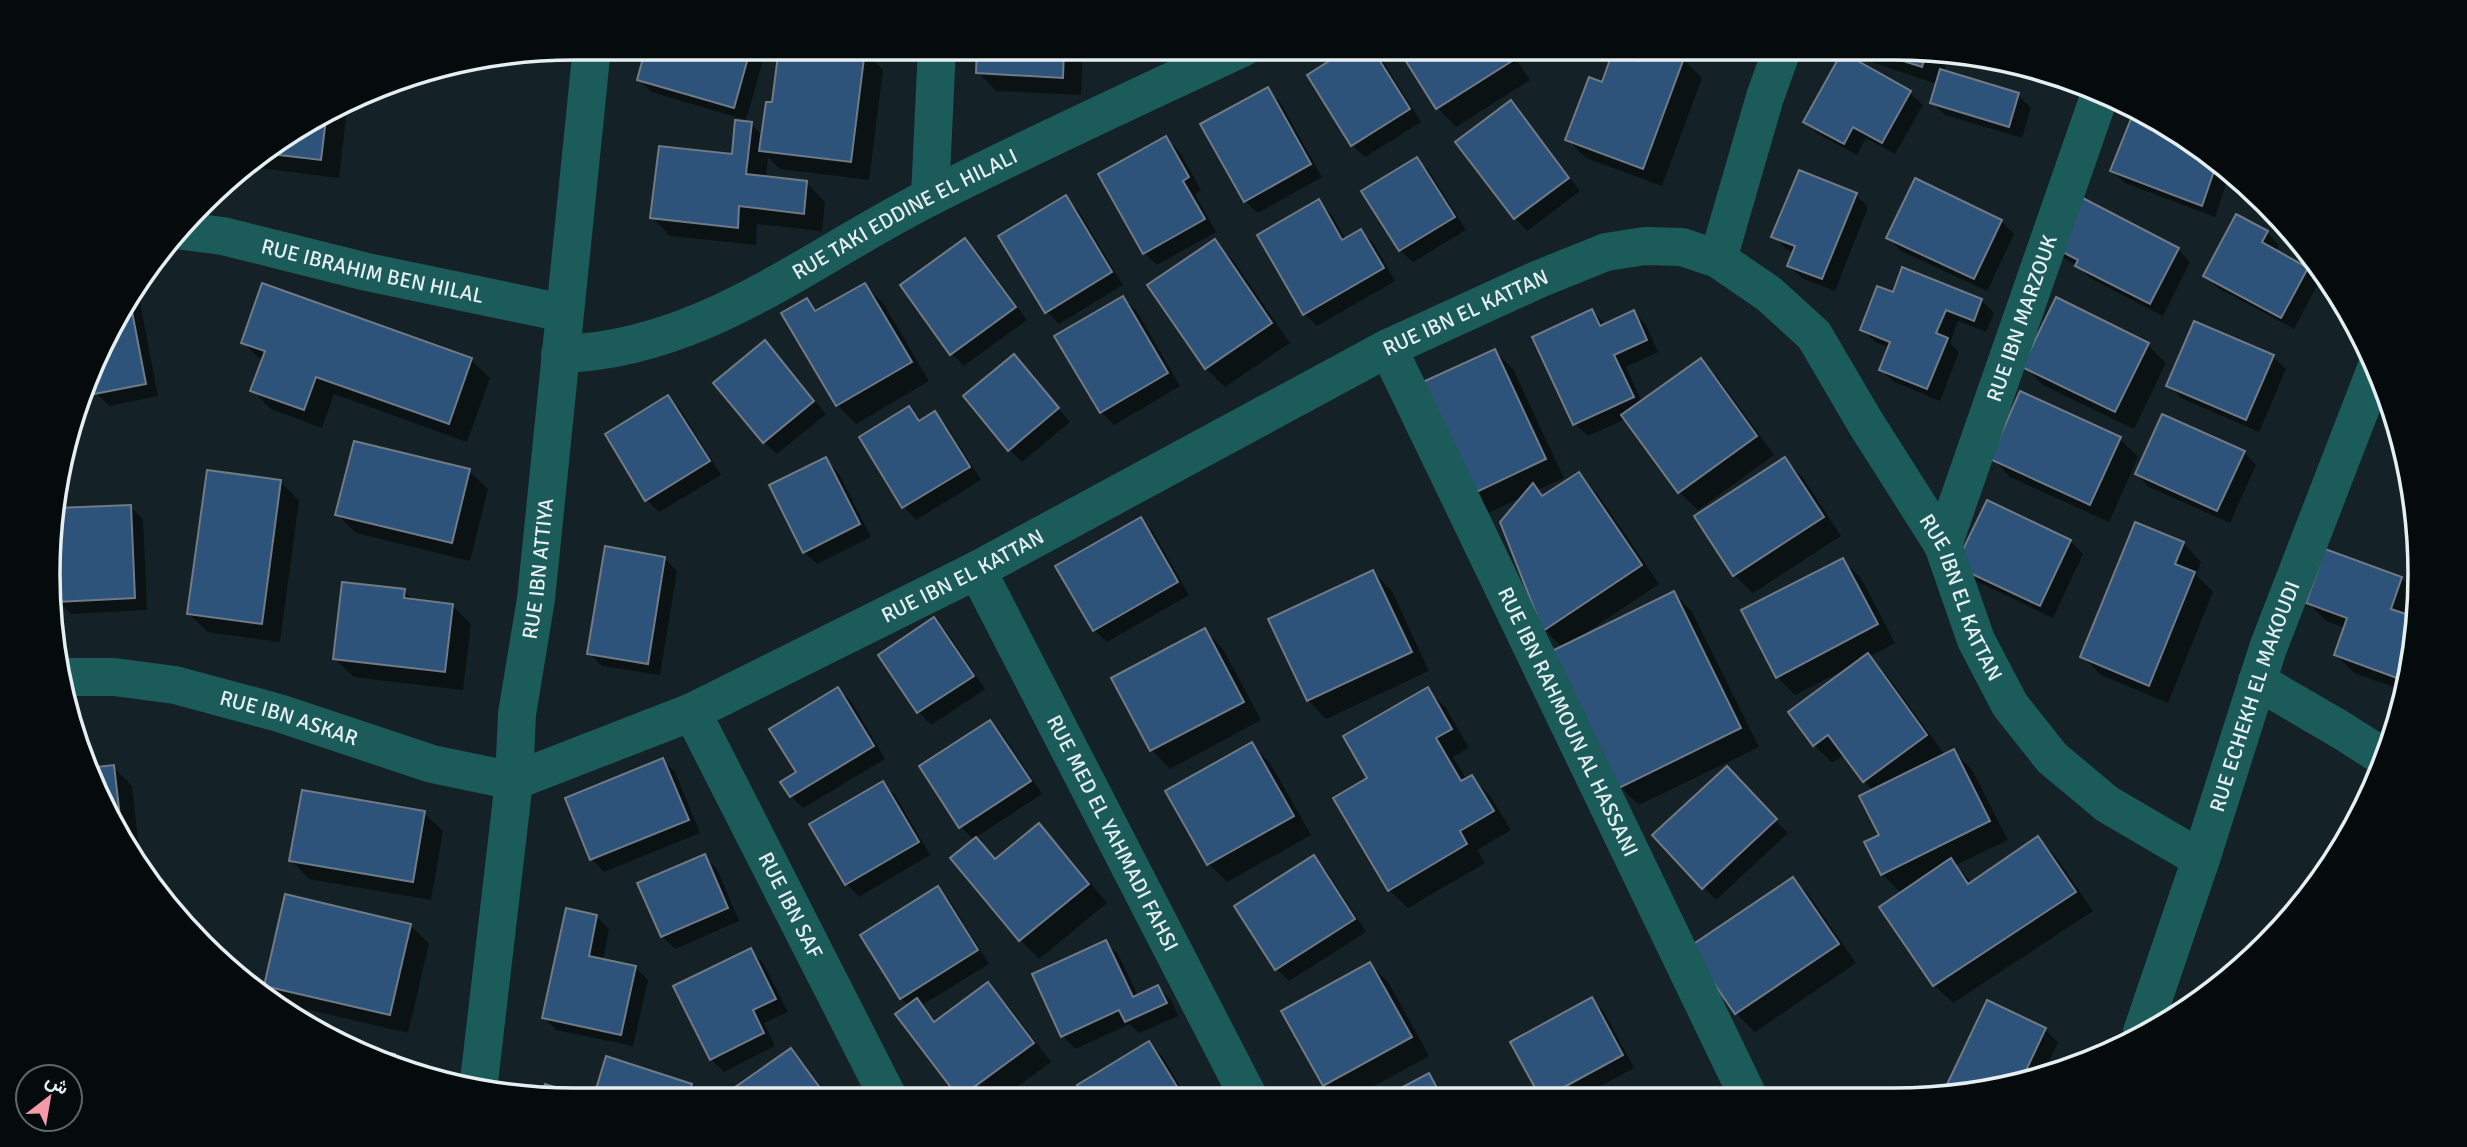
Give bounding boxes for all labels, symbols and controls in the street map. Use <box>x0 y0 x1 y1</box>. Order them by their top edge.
street label: RUE TAKI EDDINE EL HILALI <box>787 143 1022 286</box>
street label: RUE IBN MARZOUK <box>1981 231 2063 405</box>
street label: RUE IBRAHIM BEN HILAL <box>259 233 486 309</box>
street label: RUE IBN EL KATTAN <box>1379 264 1552 362</box>
street label: RUE IBN ATTIYA <box>517 497 559 641</box>
street label: RUE IBN EL KATTAN <box>1914 509 2008 685</box>
street label: RUE IBN EL KATTAN <box>877 523 1048 629</box>
street label: RUE ECHEKH EL MAKOUDI <box>2204 577 2306 815</box>
street label: RUE IBN RAHMOUN AL HASSANI <box>1492 583 1644 861</box>
street label: RUE IBN ASKAR <box>217 685 361 751</box>
street label: RUE MED EL YAHMADI FAHSI <box>1041 711 1184 956</box>
street label: RUE IBN SAF <box>753 848 828 963</box>
north arrow <box>14 1063 84 1133</box>
text: ش <box>41 1068 73 1101</box>

